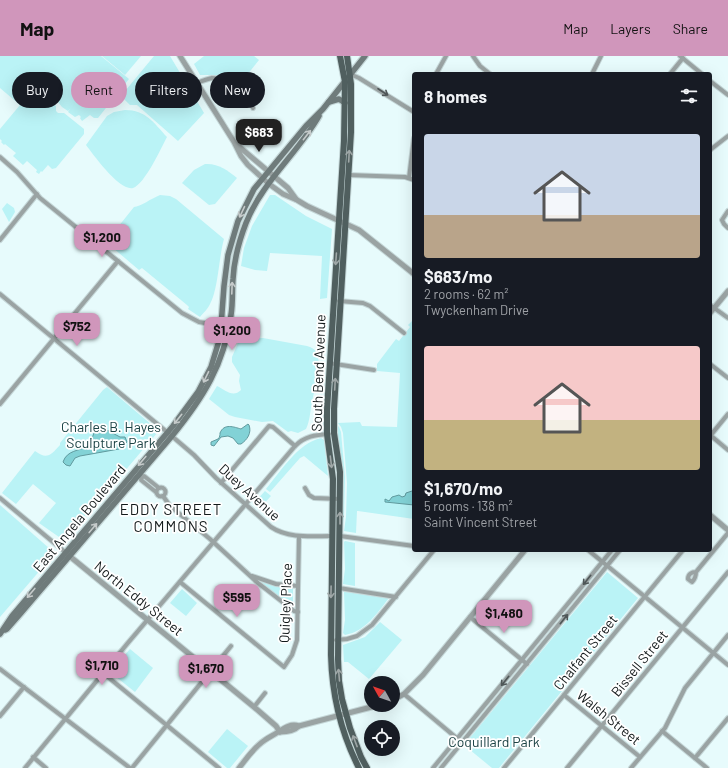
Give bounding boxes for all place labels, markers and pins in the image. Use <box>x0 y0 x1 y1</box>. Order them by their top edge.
pin: $683 <box>235 119 283 153</box>
pin: $1,200 <box>69 224 135 258</box>
pin: $752 <box>53 313 101 347</box>
pin: $1,200 <box>199 317 265 351</box>
pin: $595 <box>213 584 261 618</box>
pin: $1,480 <box>471 600 537 634</box>
pin: $1,710 <box>69 652 135 686</box>
pin: $1,670 <box>173 655 239 689</box>

